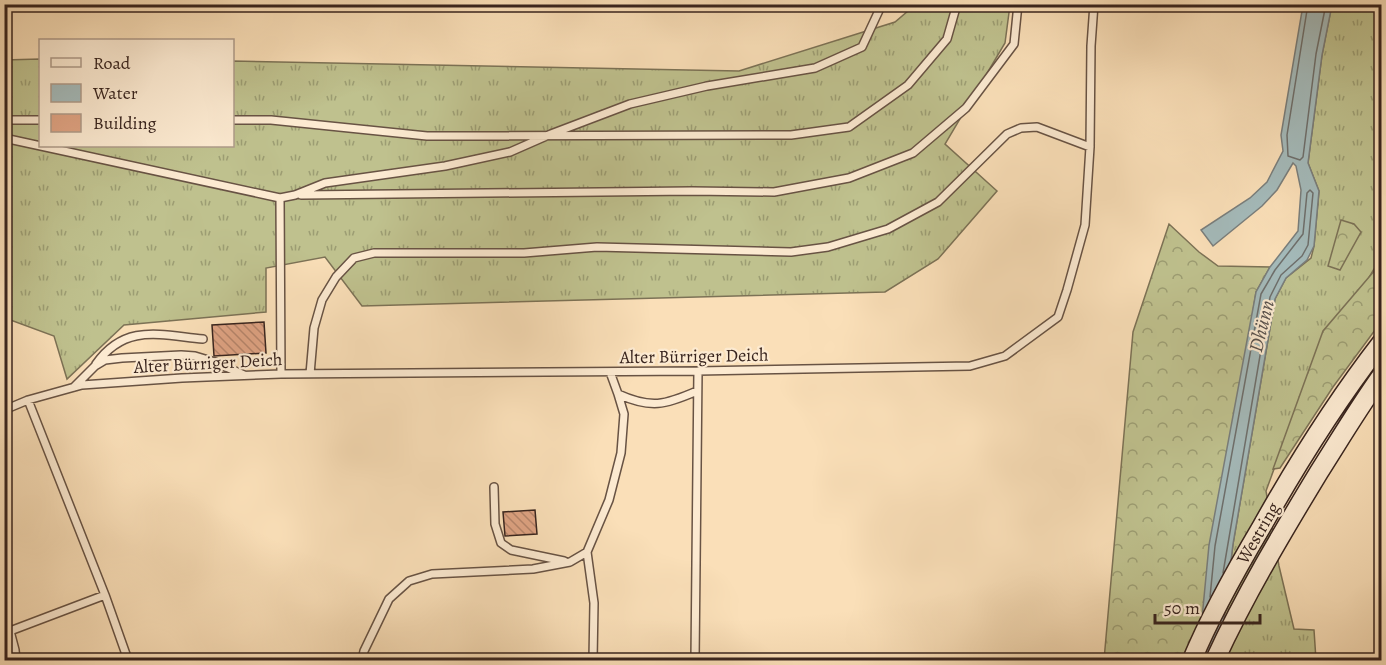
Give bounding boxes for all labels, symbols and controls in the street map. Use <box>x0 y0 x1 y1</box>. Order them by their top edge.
legend <box>39 39 234 147</box>
text: Road <box>93 51 131 75</box>
text: Water <box>92 81 138 105</box>
text: Building <box>93 111 157 135</box>
water label: Dhünn <box>1242 297 1281 355</box>
street label: Alter Bürriger Deich <box>618 343 769 369</box>
street label: Alter Bürriger Deich <box>132 347 283 379</box>
street label: Westring <box>1230 498 1285 569</box>
scale bar <box>1155 587 1260 625</box>
text: 50 m <box>1164 596 1200 620</box>

